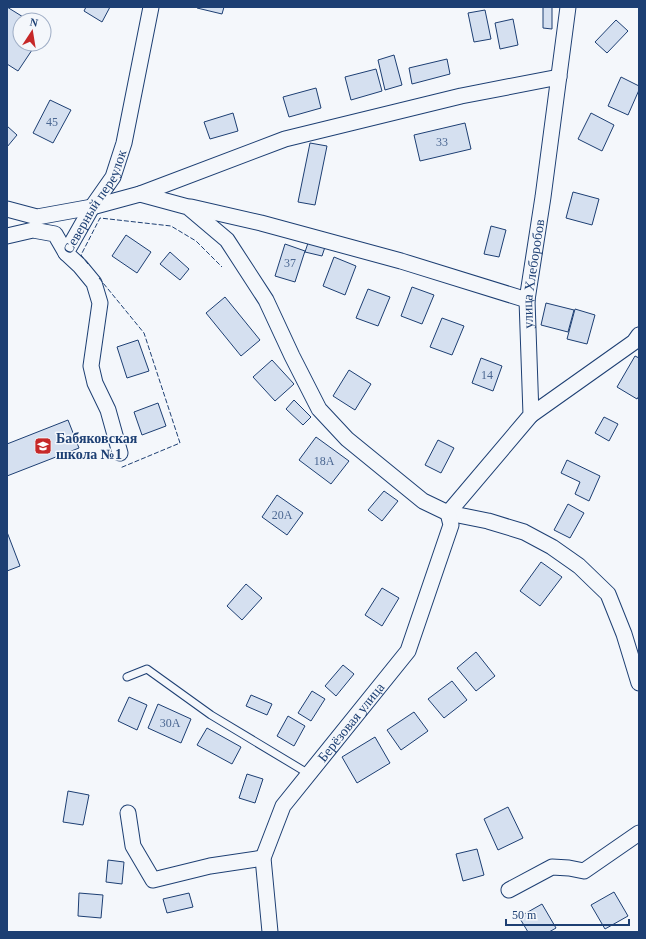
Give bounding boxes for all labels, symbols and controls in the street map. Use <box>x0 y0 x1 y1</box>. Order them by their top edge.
north arrow <box>12 12 52 52</box>
text: N <box>29 16 39 29</box>
house number: 45 <box>46 115 58 129</box>
house number: 33 <box>436 135 448 149</box>
street label: Северный переулок <box>60 147 129 256</box>
street label: улица Хлеборобов <box>519 218 547 329</box>
house number: 37 <box>284 256 296 270</box>
house number: 14 <box>481 368 493 382</box>
place label: Бабяковская школа №1 <box>56 431 138 462</box>
school or university icon: Бабяковская школа №1 <box>33 436 53 456</box>
house number: 18А <box>314 454 335 468</box>
house number: 20А <box>272 508 293 522</box>
street label: Берёзовая улица <box>314 679 388 764</box>
house number: 30А <box>160 716 181 730</box>
scale bar <box>506 901 629 927</box>
text: 50 m <box>512 908 537 922</box>

